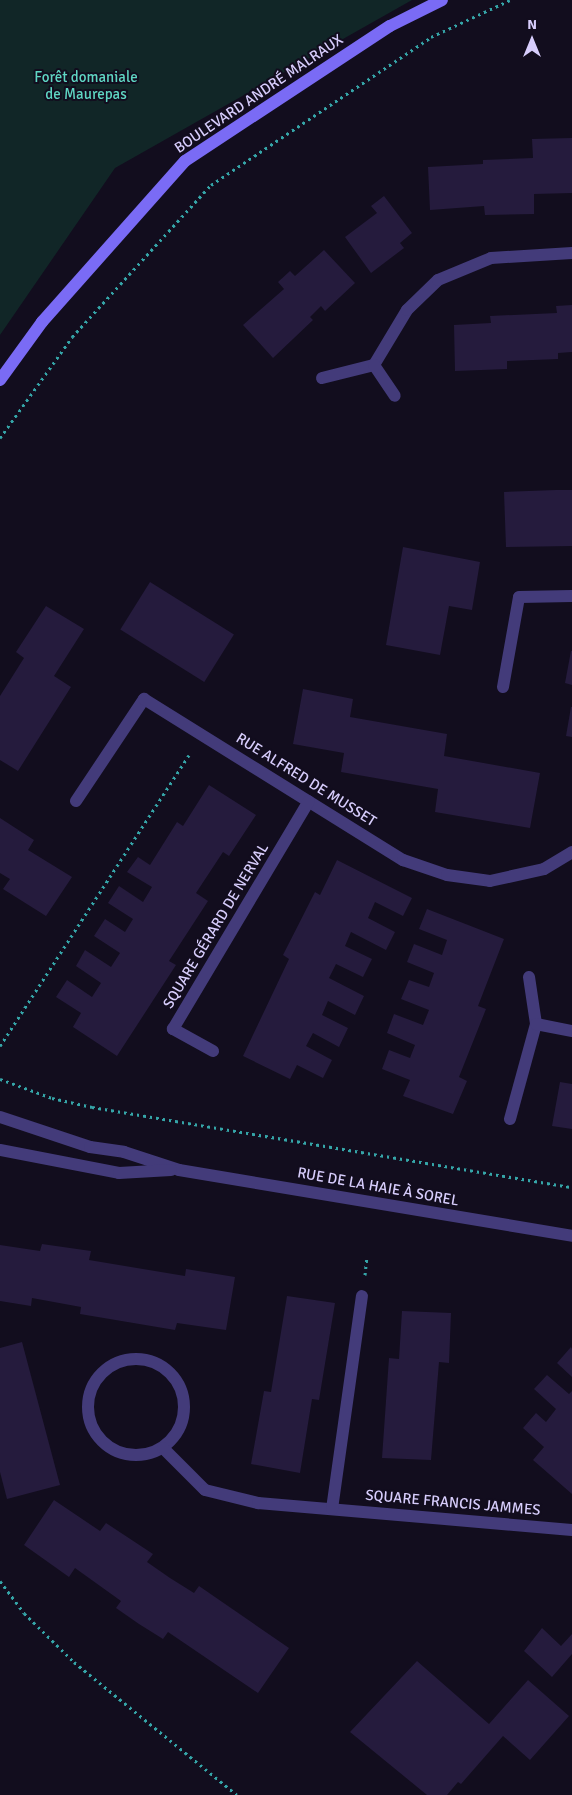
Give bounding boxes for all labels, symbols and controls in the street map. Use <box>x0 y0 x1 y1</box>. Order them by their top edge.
north arrow <box>507 15 557 65</box>
text: N <box>527 16 537 33</box>
street label: BOULEVARD ANDRÉ MALRAUX <box>171 31 347 157</box>
park label: Forêt domaniale de Maurepas <box>34 68 138 103</box>
street label: RUE ALFRED DE MUSSET <box>233 729 379 831</box>
street label: SQUARE GÉRARD DE NERVAL <box>159 840 273 1012</box>
street label: RUE DE LA HAIE À SOREL <box>296 1164 460 1210</box>
street label: SQUARE FRANCIS JAMMES <box>365 1486 541 1520</box>

